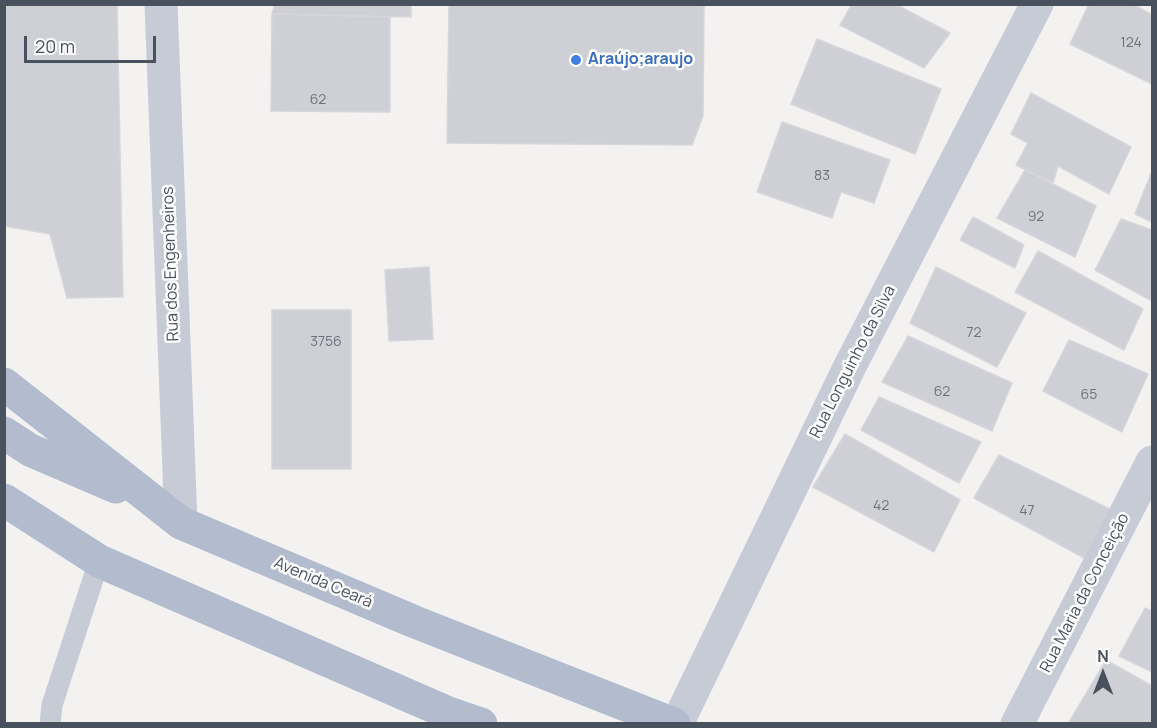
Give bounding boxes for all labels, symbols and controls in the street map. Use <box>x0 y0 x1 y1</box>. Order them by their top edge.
scale bar <box>27 24 159 62</box>
text: 20 m <box>35 34 75 58</box>
house number: 124 <box>1120 35 1142 51</box>
place label: Araújo;araujo <box>588 50 693 70</box>
marker: Araújo;araujo <box>569 53 583 67</box>
house number: 62 <box>310 92 326 108</box>
house number: 83 <box>814 168 830 184</box>
street label: Rua dos Engenheiros <box>159 186 183 342</box>
house number: 92 <box>1028 209 1044 225</box>
street label: Rua Longuinho da Silva <box>806 283 900 441</box>
house number: 72 <box>966 325 982 341</box>
house number: 3756 <box>310 334 342 350</box>
house number: 62 <box>934 384 950 400</box>
house number: 65 <box>1081 387 1097 403</box>
house number: 42 <box>873 498 889 514</box>
house number: 47 <box>1019 503 1035 519</box>
street label: Rua Maria da Conceição <box>1036 510 1134 676</box>
street label: Avenida Ceará <box>271 554 375 612</box>
north arrow <box>1073 644 1133 704</box>
text: N <box>1097 645 1109 667</box>

